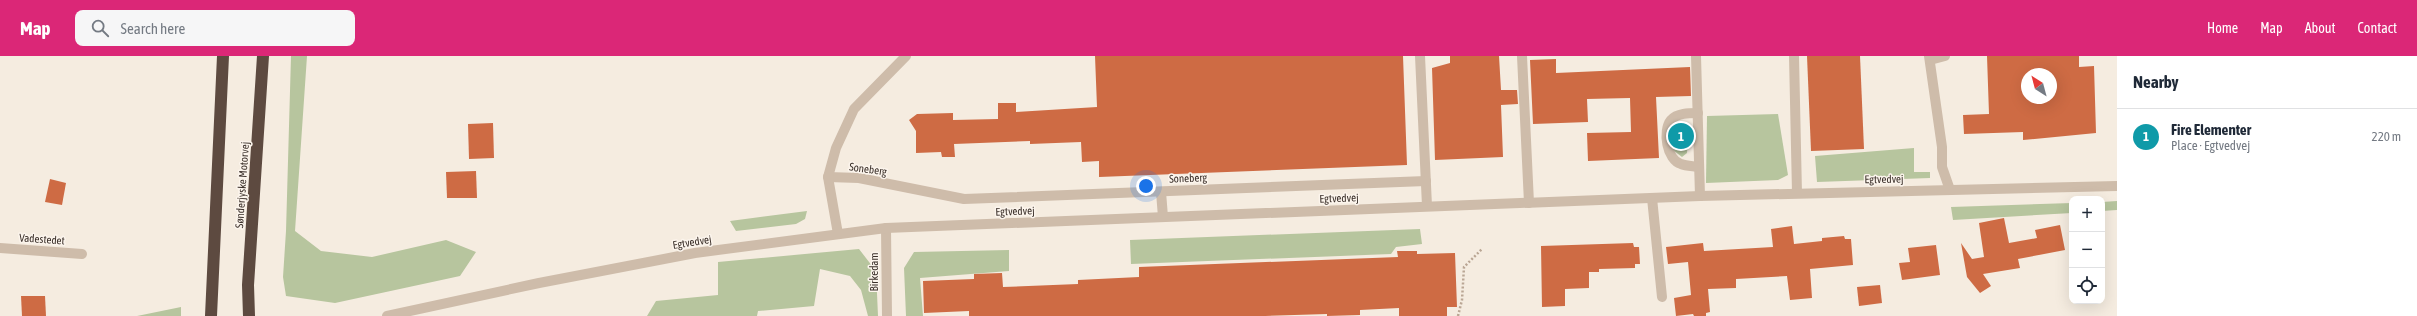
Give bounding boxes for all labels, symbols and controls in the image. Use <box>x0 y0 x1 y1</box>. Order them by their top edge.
search box <box>75 10 355 46</box>
text: Map <box>20 17 51 39</box>
icon: search <box>89 17 111 39</box>
text: Search here <box>121 20 185 37</box>
text: Home <box>2207 20 2238 36</box>
text: Map <box>2260 20 2283 36</box>
text: About <box>2305 20 2336 36</box>
text: Contact <box>2358 20 2397 36</box>
north arrow <box>2021 68 2057 104</box>
text: Nearby <box>2133 72 2179 92</box>
pin: 1 <box>1668 121 1694 151</box>
text: Fire Elementer <box>2171 121 2251 138</box>
text: 1 <box>2143 129 2149 144</box>
text: 220 m <box>2372 129 2401 144</box>
text: Place · Egtvedvej <box>2171 138 2250 153</box>
street label: Sønderjyske Motorvej <box>233 141 251 229</box>
street label: Soneberg <box>848 160 888 178</box>
street label: Soneberg <box>1169 171 1207 185</box>
street label: Egtvedvej <box>1864 173 1904 185</box>
your location <box>1136 176 1156 196</box>
street label: Egtvedvej <box>1319 191 1359 205</box>
map controls <box>2069 196 2105 304</box>
button: + <box>2069 196 2105 232</box>
street label: Egtvedvej <box>995 204 1035 218</box>
street label: Vadestedet <box>19 231 65 247</box>
button: − <box>2069 232 2105 268</box>
street label: Egtvedvej <box>672 233 712 251</box>
street label: Birkedam <box>868 253 880 291</box>
button: locate <box>2069 268 2105 304</box>

